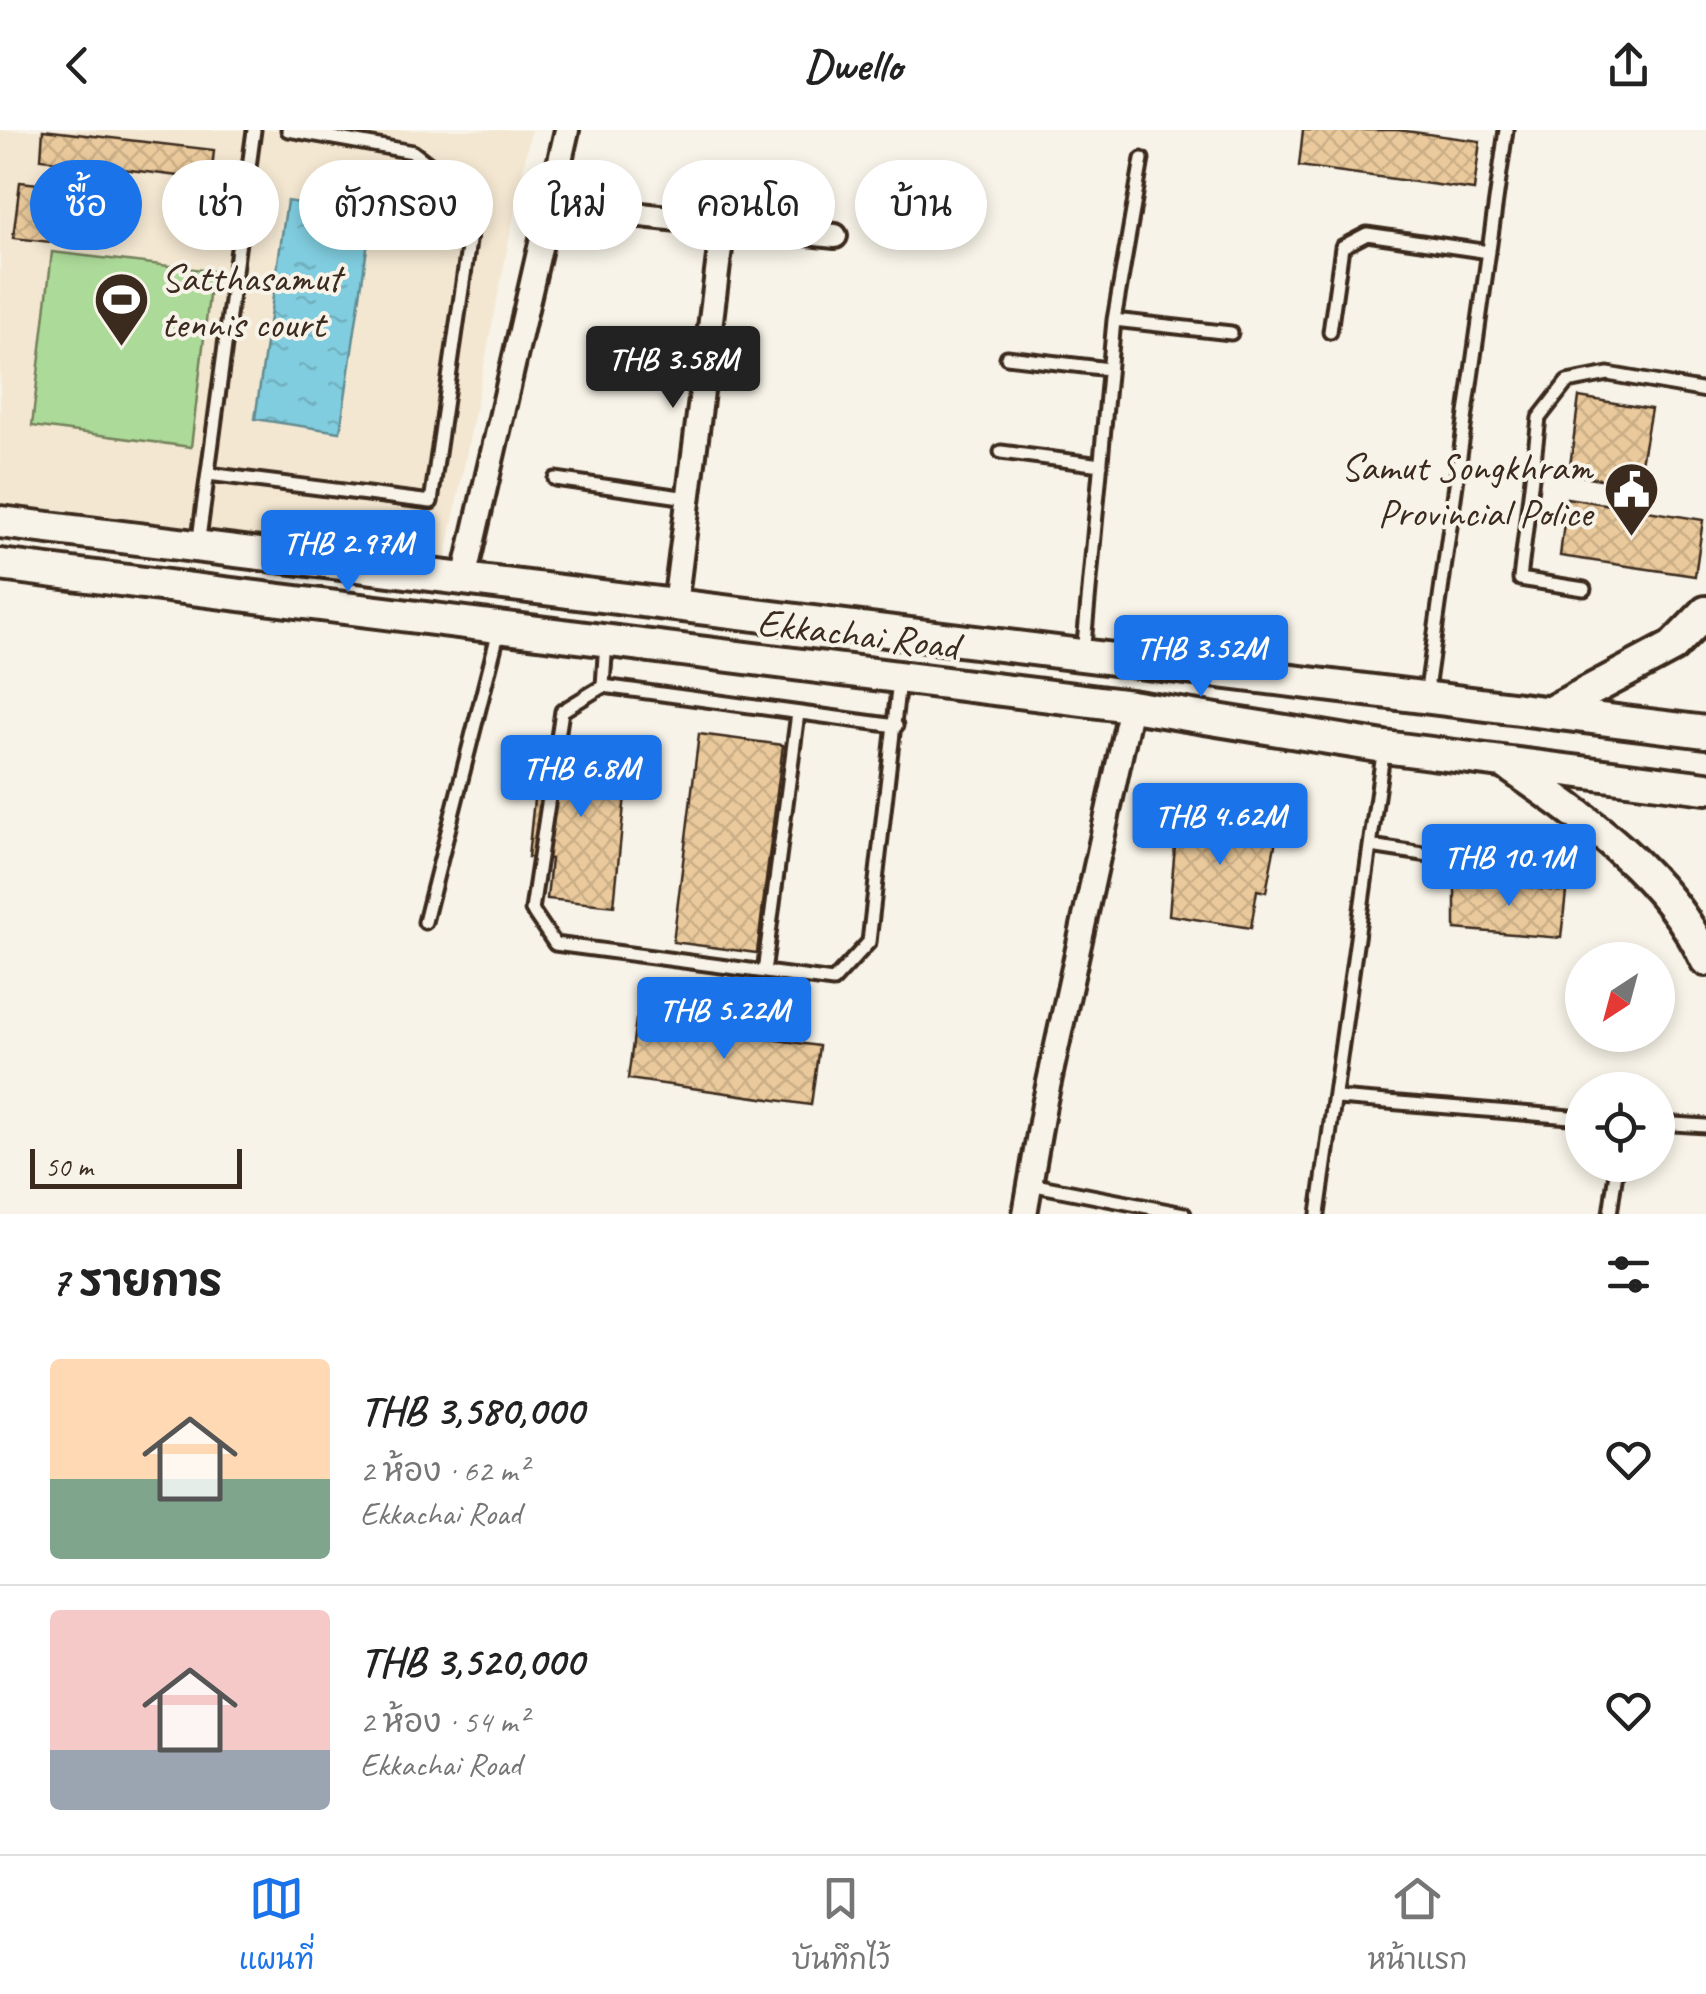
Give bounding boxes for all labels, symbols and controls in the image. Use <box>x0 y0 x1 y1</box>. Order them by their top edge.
text: Dwello <box>804 37 902 94</box>
icon: back <box>50 38 105 93</box>
icon: share <box>1601 38 1656 93</box>
chip: ซื้อ <box>30 160 142 250</box>
chip: เช่า <box>162 160 279 250</box>
chip: ตัวกรอง <box>299 160 493 250</box>
chip: ใหม่ <box>513 160 642 250</box>
chip: คอนโด <box>662 160 835 250</box>
chip: บ้าน <box>855 160 987 250</box>
place label: Satthasamut tennis court <box>161 253 347 349</box>
sports icon: Satthasamut tennis court <box>92 270 152 349</box>
pin: THB 3.58M <box>559 326 787 411</box>
text: THB 3.58M <box>608 338 738 379</box>
place label: Samut Songkhram Provincial Police <box>1341 442 1595 538</box>
public building icon: Samut Songkhram Provincial Police <box>1601 459 1661 538</box>
pin: THB 2.97M <box>234 510 462 595</box>
text: THB 2.97M <box>283 522 413 563</box>
street label: Ekkachai Road <box>755 597 967 672</box>
pin: THB 3.52M <box>1087 615 1315 700</box>
text: THB 3.52M <box>1136 627 1266 668</box>
pin: THB 6.8M <box>478 735 684 820</box>
text: THB 6.8M <box>523 747 639 788</box>
pin: THB 4.62M <box>1106 783 1334 868</box>
text: THB 4.62M <box>1155 795 1285 836</box>
pin: THB 10.1M <box>1395 824 1623 909</box>
text: THB 10.1M <box>1444 836 1574 877</box>
north arrow <box>1565 942 1675 1052</box>
map controls <box>1565 942 1675 1182</box>
pin: THB 5.22M <box>610 977 838 1062</box>
text: THB 5.22M <box>659 989 789 1030</box>
button: locate <box>1565 1072 1675 1182</box>
scale bar <box>30 1144 242 1188</box>
text: 50 m <box>45 1149 93 1184</box>
icon: filters <box>1601 1247 1656 1302</box>
text: 7 รายการ <box>50 1255 222 1308</box>
text: THB 3,580,000 <box>360 1384 584 1437</box>
icon: home <box>130 1399 250 1519</box>
icon: heart <box>1601 1432 1656 1487</box>
text: 2 ห้อง · 62 m² <box>360 1450 528 1491</box>
text: Ekkachai Road <box>360 1493 521 1534</box>
text: THB 3,520,000 <box>360 1635 584 1688</box>
icon: home <box>130 1650 250 1770</box>
icon: heart <box>1601 1683 1656 1738</box>
text: 2 ห้อง · 54 m² <box>360 1701 528 1742</box>
text: Ekkachai Road <box>360 1744 521 1785</box>
tab: แผนที่ <box>239 1871 314 1980</box>
tab: บันทึกไว้ <box>792 1871 890 1980</box>
tab: หน้าแรก <box>1367 1871 1467 1980</box>

